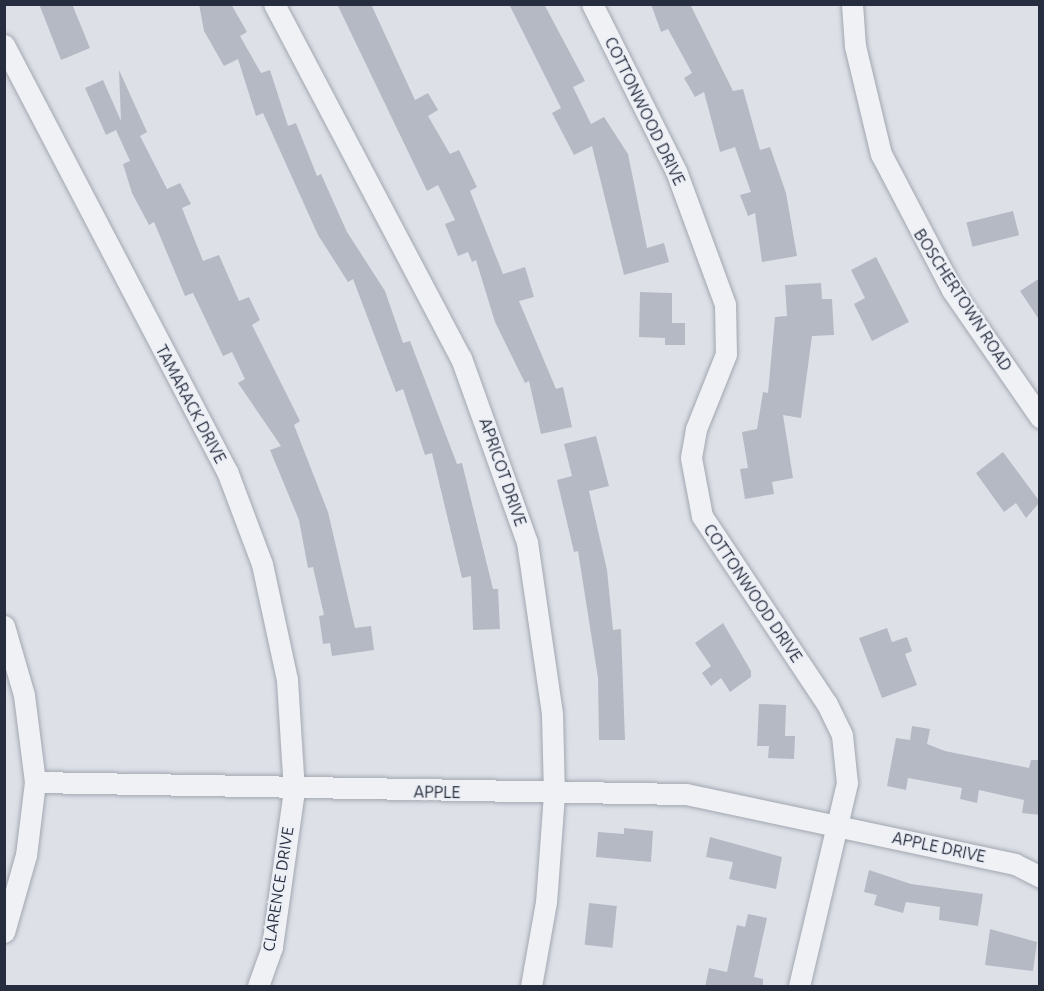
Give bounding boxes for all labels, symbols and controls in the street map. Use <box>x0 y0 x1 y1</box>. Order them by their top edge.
street label: COTTONWOOD DRIVE <box>601 34 689 188</box>
street label: BOSCHERTOWN ROAD <box>910 225 1016 375</box>
street label: TAMARACK DRIVE <box>152 342 230 466</box>
street label: APRICOT DRIVE <box>476 416 530 528</box>
street label: COTTONWOOD DRIVE <box>700 520 806 666</box>
street label: APPLE <box>414 782 460 802</box>
street label: CLARENCE DRIVE <box>259 825 297 953</box>
street label: APPLE DRIVE <box>891 828 987 866</box>

